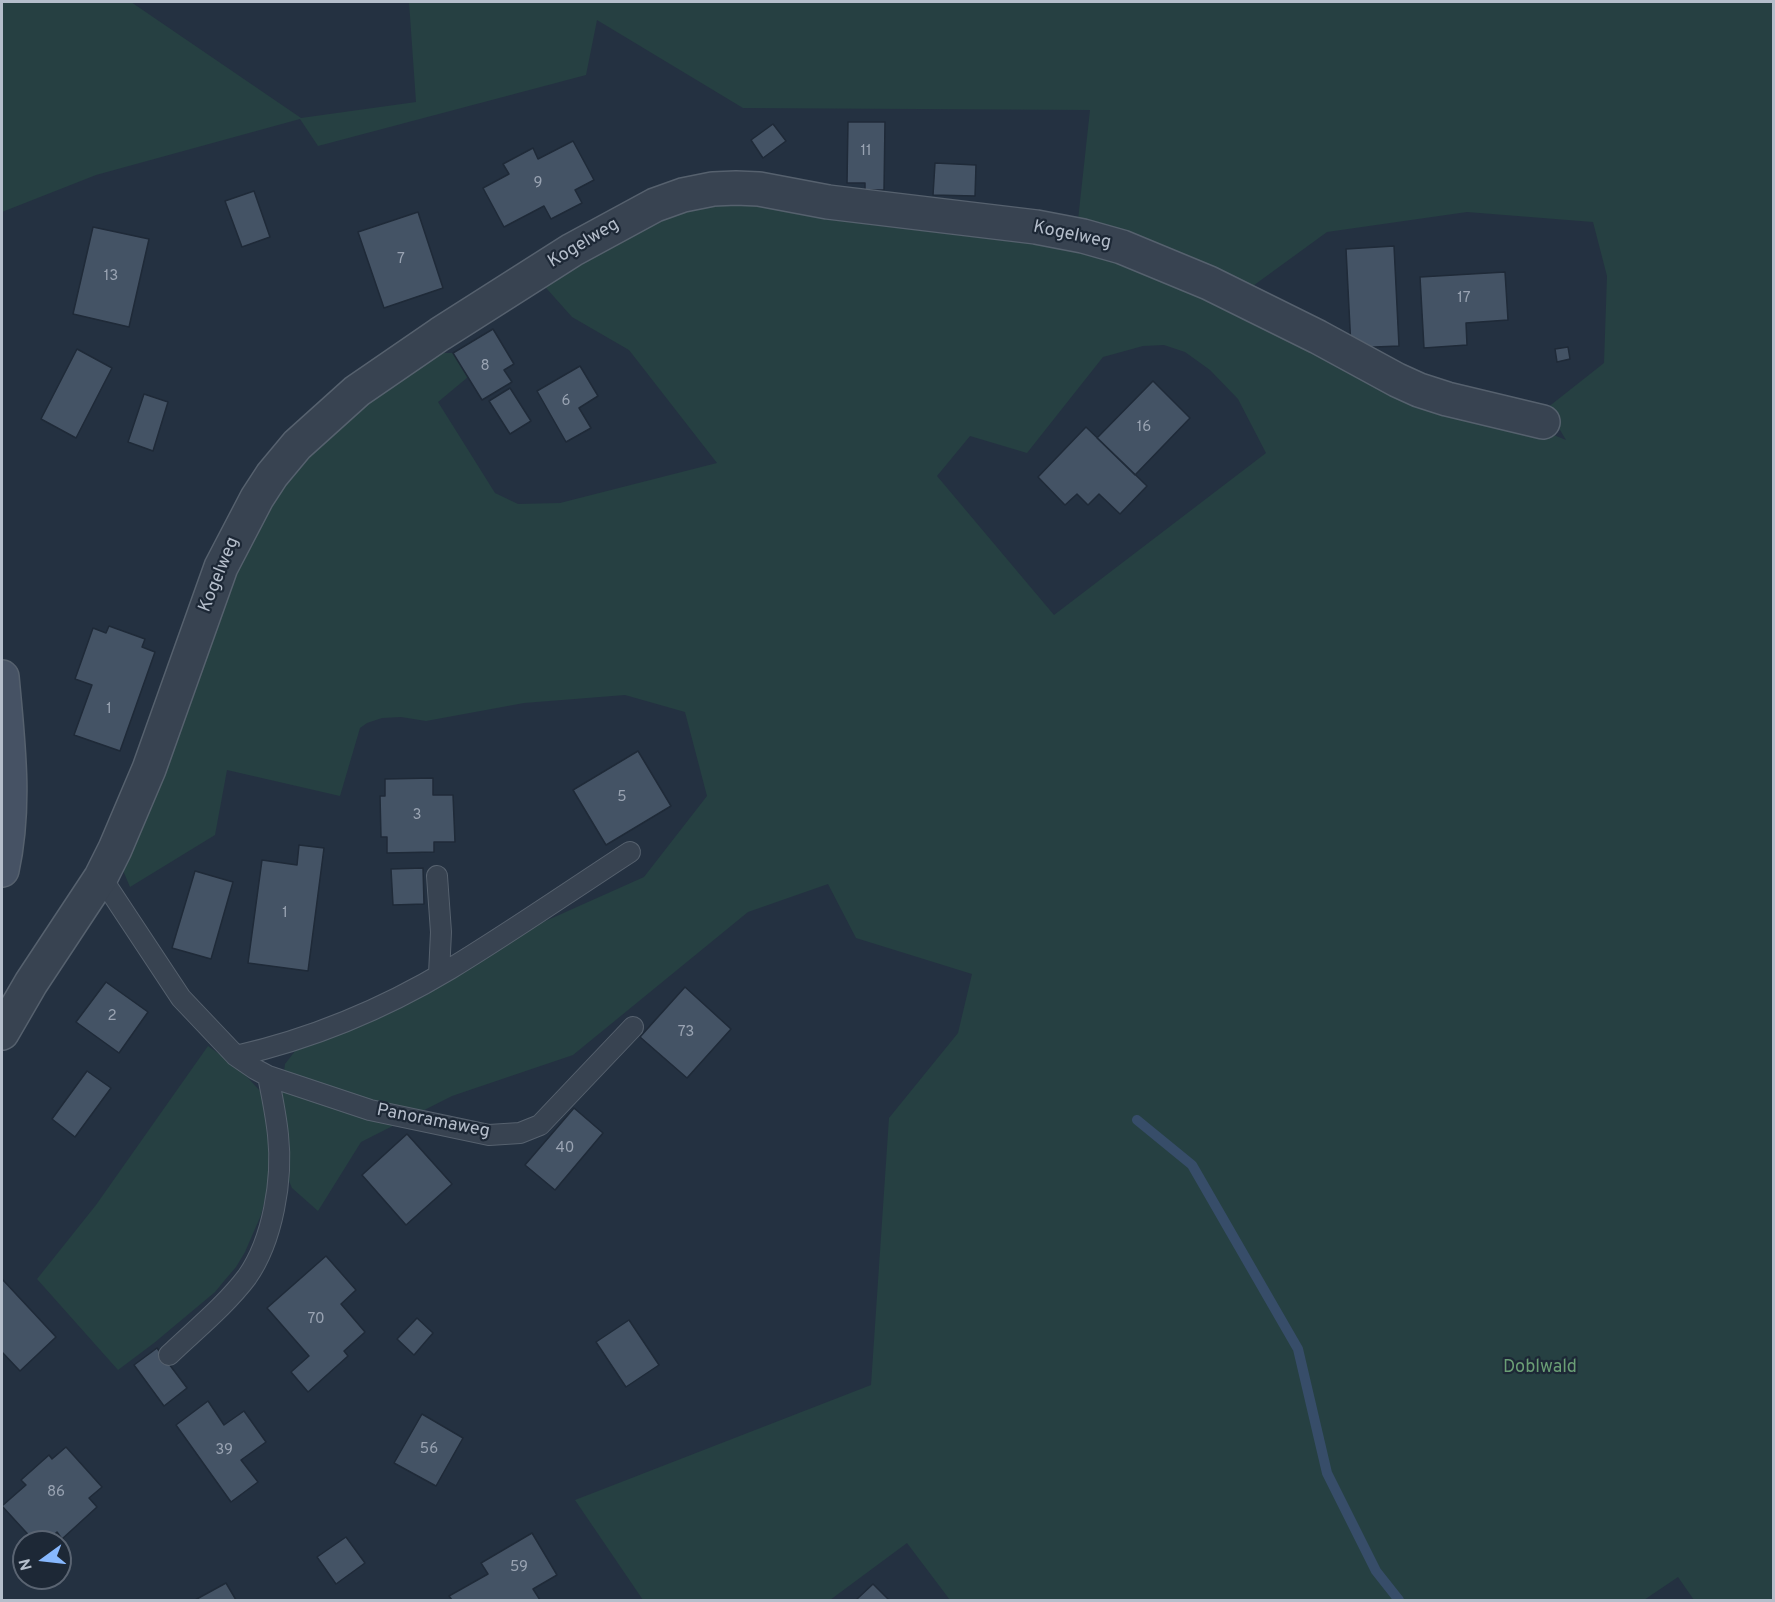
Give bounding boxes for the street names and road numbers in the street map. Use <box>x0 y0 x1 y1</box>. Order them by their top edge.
street label: Kogelweg <box>545 214 623 274</box>
street label: Kogelweg <box>1031 217 1113 255</box>
street label: Kogelweg <box>195 534 245 616</box>
street label: Panoramaweg <box>375 1100 491 1144</box>

